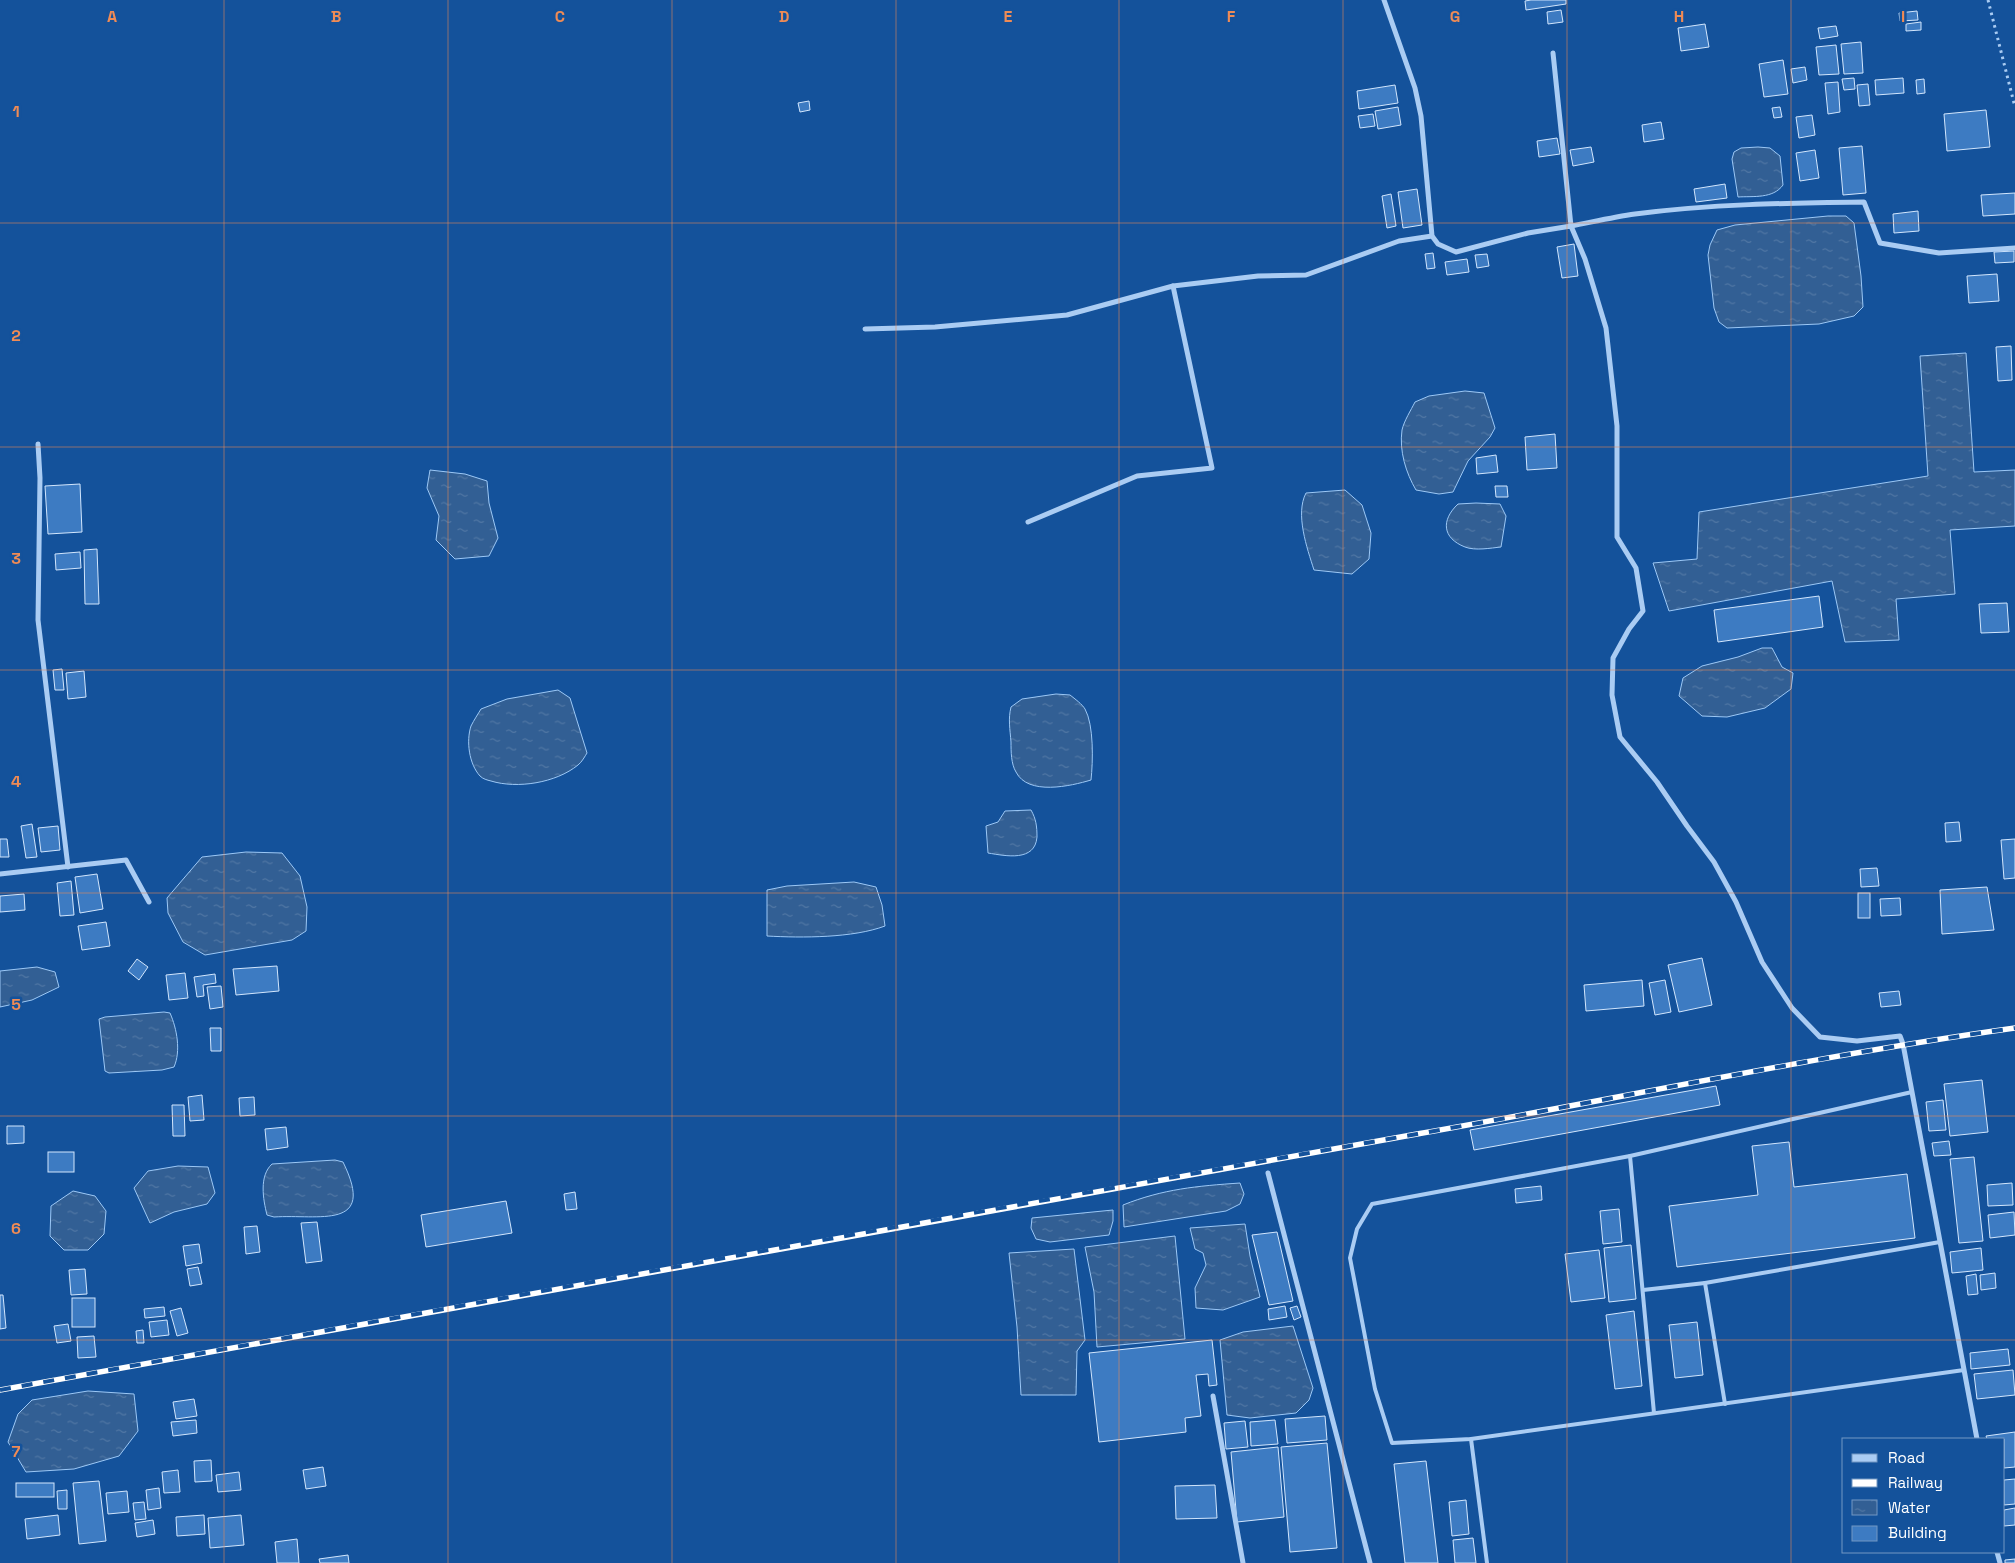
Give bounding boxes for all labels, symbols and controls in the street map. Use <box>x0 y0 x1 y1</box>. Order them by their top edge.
text: A <box>107 6 117 27</box>
text: B <box>331 6 341 27</box>
text: C <box>555 6 565 27</box>
text: D <box>779 6 789 27</box>
text: E <box>1004 6 1013 27</box>
text: F <box>1227 6 1236 27</box>
text: G <box>1450 6 1460 27</box>
text: H <box>1674 6 1684 27</box>
text: I <box>1901 6 1905 27</box>
text: 1 <box>12 101 20 122</box>
text: 2 <box>11 325 21 346</box>
text: 3 <box>11 548 21 569</box>
text: 4 <box>11 771 21 792</box>
text: 5 <box>11 994 21 1015</box>
text: 6 <box>11 1218 21 1239</box>
legend <box>1842 1438 2005 1553</box>
text: 7 <box>12 1441 21 1462</box>
text: Road <box>1888 1448 1925 1467</box>
text: Railway <box>1888 1473 1943 1492</box>
text: Water <box>1888 1498 1931 1517</box>
text: Building <box>1888 1523 1947 1542</box>

